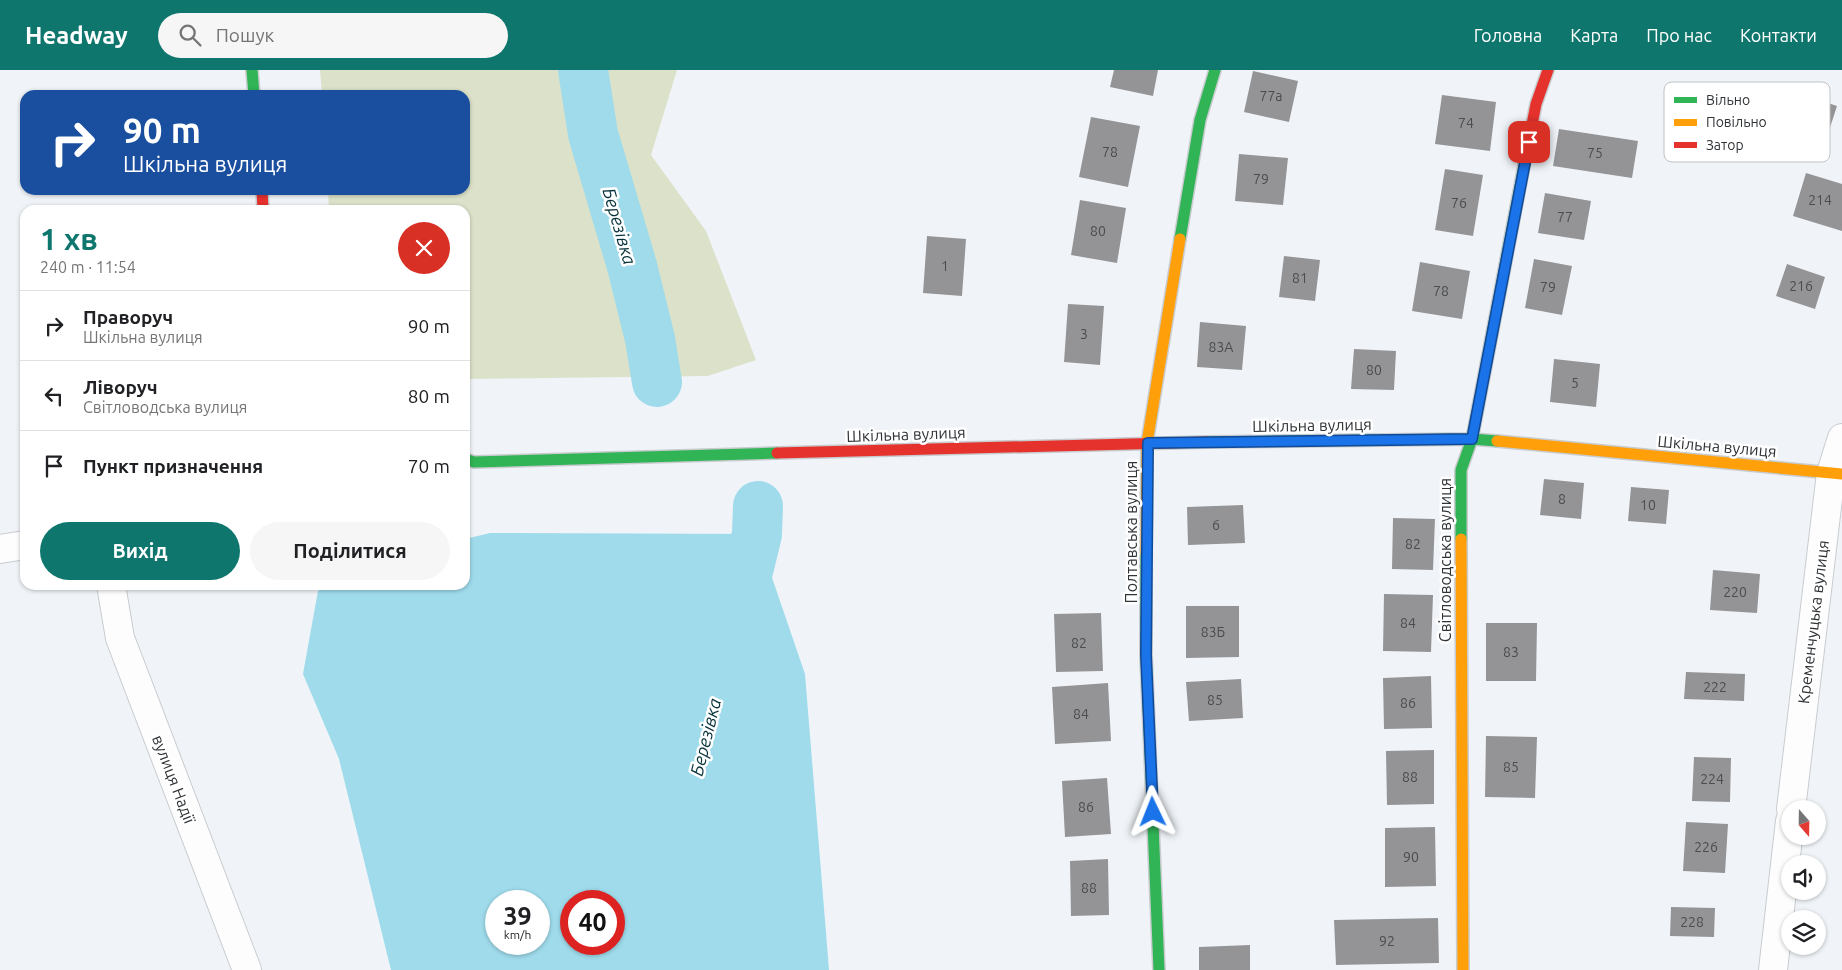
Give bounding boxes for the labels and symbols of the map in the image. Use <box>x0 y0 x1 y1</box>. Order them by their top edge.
legend <box>1664 82 1830 162</box>
house number: 77а <box>1260 88 1283 104</box>
text: Вільно <box>1706 92 1750 108</box>
text: Повільно <box>1706 114 1767 130</box>
house number: 74 <box>1458 115 1474 131</box>
pin <box>1508 121 1550 163</box>
text: Затор <box>1706 137 1744 153</box>
house number: 78 <box>1102 144 1118 160</box>
house number: 75 <box>1587 145 1603 161</box>
house number: 79 <box>1253 171 1269 187</box>
water label: Березівка <box>599 185 641 267</box>
house number: 214 <box>1808 192 1832 208</box>
house number: 76 <box>1451 195 1467 211</box>
house number: 77 <box>1557 209 1573 225</box>
house number: 80 <box>1090 223 1106 239</box>
house number: 1 <box>941 258 949 274</box>
house number: 81 <box>1292 270 1308 286</box>
house number: 216 <box>1789 278 1813 294</box>
house number: 79 <box>1540 279 1556 295</box>
house number: 78 <box>1433 283 1449 299</box>
house number: 3 <box>1080 326 1088 342</box>
house number: 83А <box>1209 339 1233 355</box>
house number: 80 <box>1366 362 1382 378</box>
house number: 5 <box>1571 375 1579 391</box>
street label: Шкільна вулиця <box>1252 415 1372 435</box>
street label: Шкільна вулиця <box>846 423 966 445</box>
street label: Шкільна вулиця <box>1657 432 1777 460</box>
street label: Полтавська вулиця <box>1122 461 1140 603</box>
street label: Світловодська вулиця <box>1436 478 1454 642</box>
house number: 8 <box>1558 491 1566 507</box>
house number: 10 <box>1640 497 1656 513</box>
house number: 6 <box>1212 517 1220 533</box>
house number: 82 <box>1405 536 1421 552</box>
street label: Кременчуцька вулиця <box>1794 539 1832 705</box>
house number: 220 <box>1723 584 1747 600</box>
house number: 84 <box>1400 615 1416 631</box>
house number: 83Б <box>1201 624 1225 640</box>
house number: 82 <box>1071 635 1087 651</box>
house number: 83 <box>1503 644 1519 660</box>
house number: 222 <box>1703 679 1727 695</box>
house number: 85 <box>1207 692 1223 708</box>
house number: 86 <box>1400 695 1416 711</box>
water label: Березівка <box>686 696 724 778</box>
house number: 84 <box>1073 706 1089 722</box>
street label: вулиця Надії <box>149 732 200 827</box>
house number: 85 <box>1503 759 1519 775</box>
house number: 88 <box>1402 769 1418 785</box>
house number: 224 <box>1700 771 1724 787</box>
position arrow <box>1126 785 1178 837</box>
house number: 86 <box>1078 799 1094 815</box>
north arrow <box>1781 800 1826 845</box>
house number: 226 <box>1694 839 1718 855</box>
house number: 90 <box>1403 849 1419 865</box>
house number: 88 <box>1081 880 1097 896</box>
speed limit sign: 40 <box>560 890 625 955</box>
house number: 228 <box>1680 914 1704 930</box>
house number: 92 <box>1379 933 1395 949</box>

